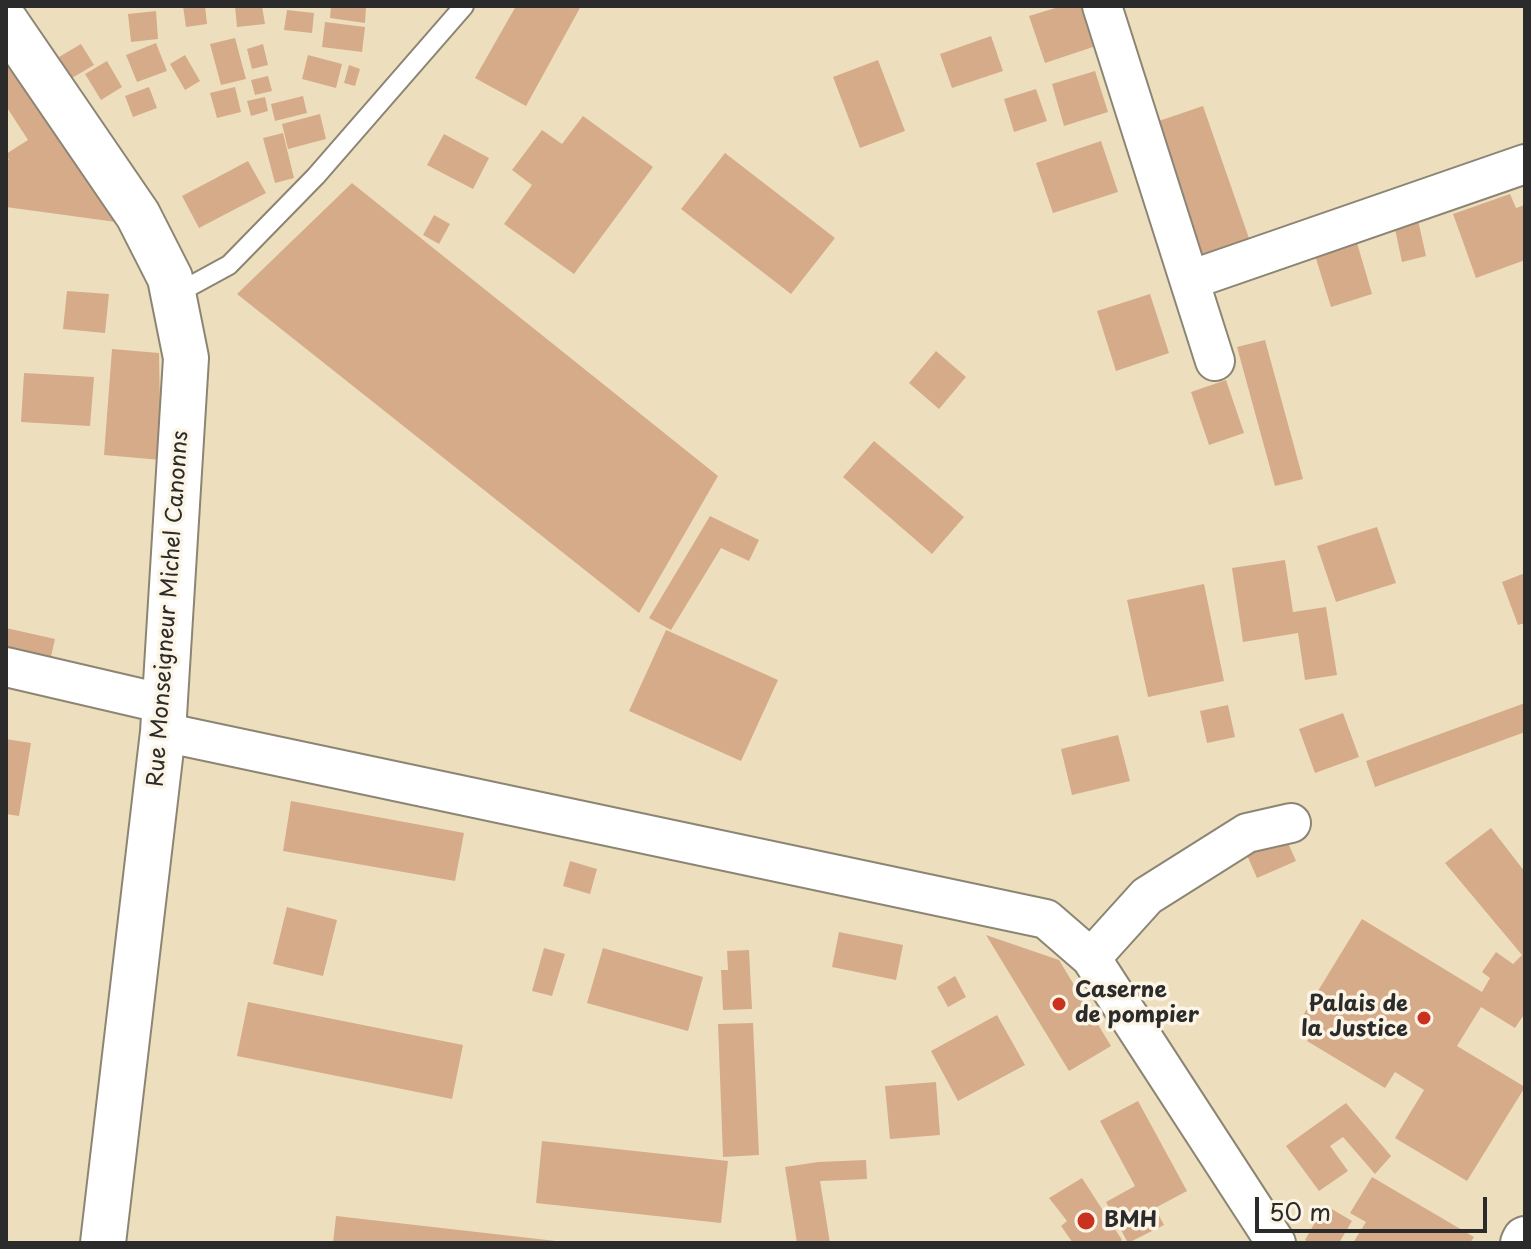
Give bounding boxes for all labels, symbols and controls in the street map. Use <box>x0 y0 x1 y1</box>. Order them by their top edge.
street label: Rue Monseigneur Michel Canonns <box>143 430 195 788</box>
place label: Caserne de pompier <box>1075 978 1199 1030</box>
place label: Palais de la Justice <box>1301 992 1408 1044</box>
marker: Caserne de pompier <box>1050 995 1068 1013</box>
marker: Palais de la Justice <box>1415 1009 1433 1027</box>
scale bar <box>1259 1181 1491 1231</box>
text: 50 m <box>1269 1193 1331 1229</box>
place label: BMH <box>1104 1208 1157 1234</box>
marker: BMH <box>1075 1210 1097 1232</box>

